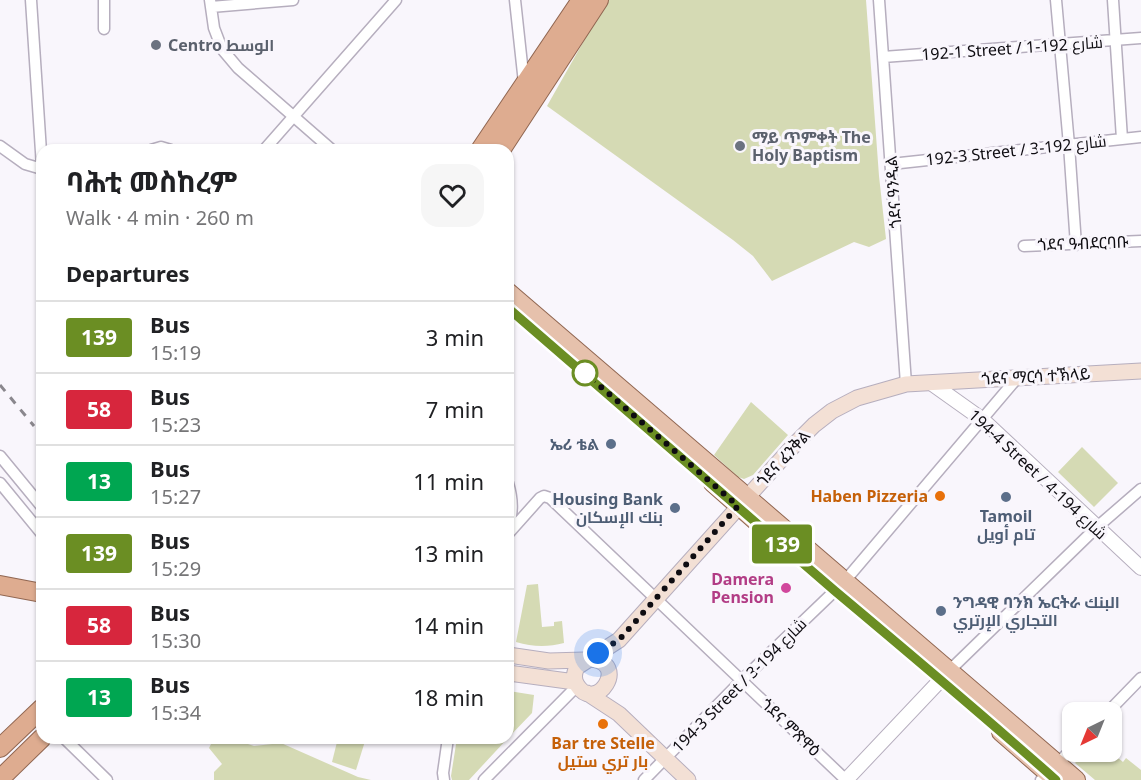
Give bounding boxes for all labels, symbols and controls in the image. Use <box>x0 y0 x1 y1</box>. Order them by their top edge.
street label: 192-1 Street / شارع 192-1 <box>921 31 1104 66</box>
place label: Centro الوسط <box>168 34 274 56</box>
marker: Centro الوسط <box>149 38 163 52</box>
place label: ማይ ጥምቀት The Holy Baptism <box>752 126 871 166</box>
street label: 192-3 Street / شارع 192-3 <box>924 130 1108 171</box>
marker: ማይ ጥምቀት The Holy Baptism <box>733 139 747 153</box>
street label: ጎደና ዓንዲል <box>879 155 906 229</box>
text: ባሕቲ መስከረም <box>66 162 237 200</box>
button: heart <box>421 164 484 227</box>
text: Walk · 4 min · 260 m <box>66 204 254 231</box>
street label: ጎደና ዓብደርባቡ <box>1037 230 1129 256</box>
text: Departures <box>66 258 190 288</box>
text: Bus <box>150 309 190 339</box>
text: 3 min <box>426 322 484 352</box>
text: 139 <box>81 323 117 351</box>
text: 15:19 <box>150 339 201 366</box>
unlabelled marker <box>572 360 598 386</box>
street label: ጎደና ማርሳ ተኽላይ <box>981 362 1091 390</box>
text: Bus <box>150 381 190 411</box>
text: 7 min <box>426 394 484 424</box>
text: 58 <box>87 395 111 423</box>
street label: 194-4 Street / شارع 194-4 <box>963 404 1112 545</box>
text: 15:23 <box>150 411 201 438</box>
street label: ጎደና ፈንቅል <box>751 425 815 491</box>
place label: ኤሪ ቴል <box>550 433 599 455</box>
marker: ኤሪ ቴል <box>604 437 618 451</box>
text: Bus <box>150 453 190 483</box>
text: 11 min <box>413 466 484 496</box>
text: 13 <box>87 467 111 495</box>
text: 15:27 <box>150 483 201 510</box>
place label: Haben Pizzeria <box>810 485 928 507</box>
place label: Housing Bank بنك الإسكان <box>552 488 663 529</box>
marker: Haben Pizzeria <box>933 489 947 503</box>
marker: Tamoil تام أويل <box>999 490 1013 504</box>
marker: Housing Bank بنك الإسكان <box>668 501 682 515</box>
place label: Tamoil تام أويل <box>977 505 1036 546</box>
line badge: 139 <box>748 524 816 564</box>
text: Bus <box>150 525 190 555</box>
text: 139 <box>764 530 800 558</box>
text: 13 min <box>413 538 484 568</box>
text: 139 <box>81 539 117 567</box>
text: 15:29 <box>150 555 201 582</box>
place label: Damera Pension <box>711 568 774 608</box>
marker: Damera Pension <box>779 581 793 595</box>
place label: ንግዳዊ ባንክ ኤርትራ البنك التجاري الإرتري <box>953 591 1120 633</box>
text: Bus <box>150 597 190 627</box>
marker: ንግዳዊ ባንክ ኤርትራ البنك التجاري الإرتري <box>934 604 948 618</box>
text: 14 min <box>413 610 484 640</box>
text: 58 <box>87 611 111 639</box>
street label: 194-3 Street / شارع 194-3 <box>667 613 812 758</box>
text: 15:30 <box>150 627 201 654</box>
your location <box>583 638 613 668</box>
text: Bus <box>150 669 190 699</box>
text: 18 min <box>413 682 484 712</box>
text: 13 <box>87 683 111 711</box>
street label: ጎደና ምጽዋዕ <box>756 693 826 761</box>
text: 15:34 <box>150 699 201 726</box>
north arrow <box>1062 702 1122 762</box>
map controls <box>1062 702 1122 762</box>
marker: Bar tre Stelle بار تري ستيل <box>596 717 610 731</box>
place label: Bar tre Stelle بار تري ستيل <box>551 732 655 774</box>

